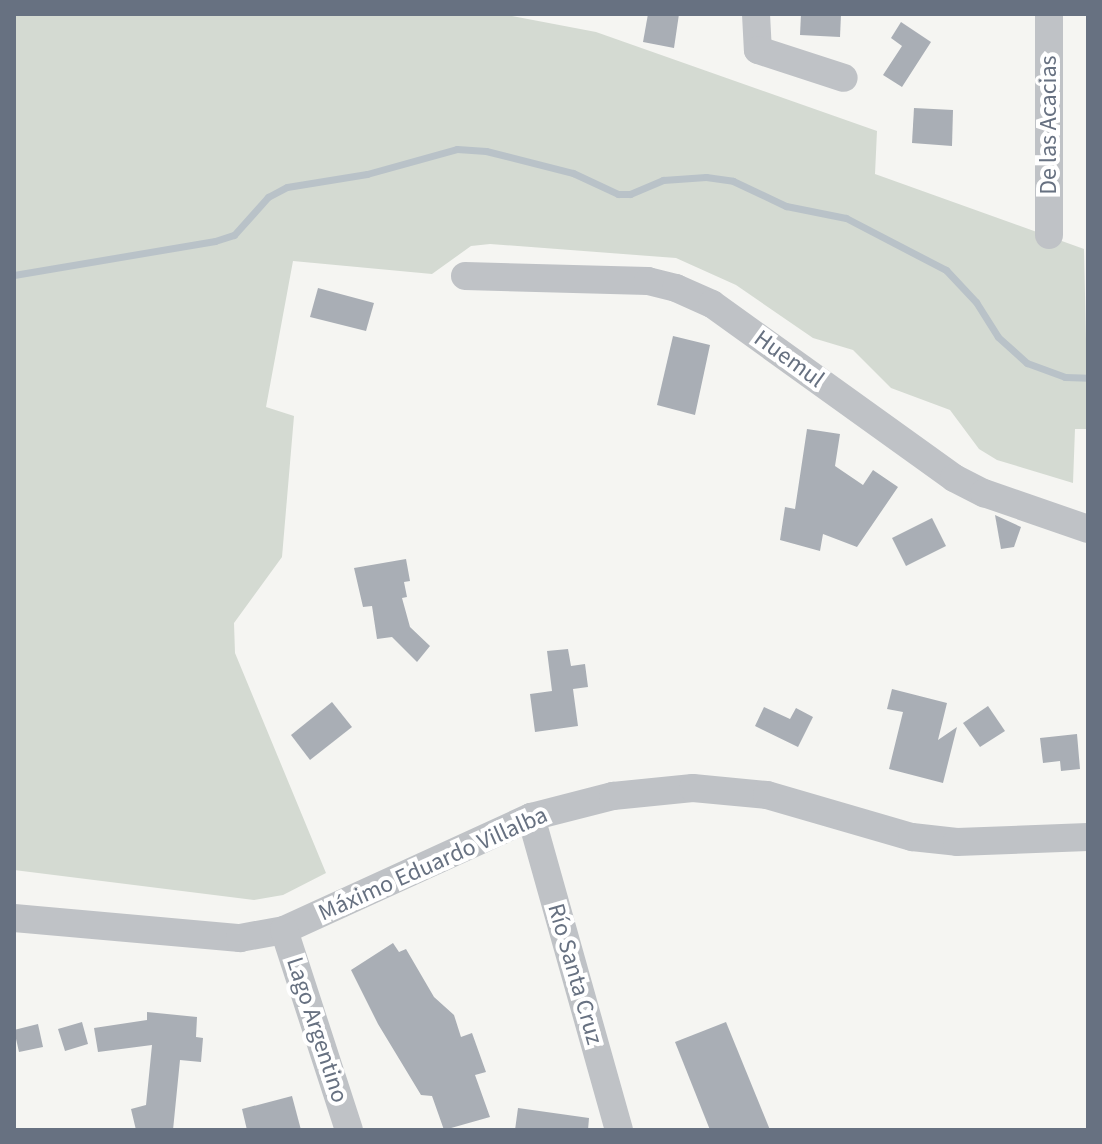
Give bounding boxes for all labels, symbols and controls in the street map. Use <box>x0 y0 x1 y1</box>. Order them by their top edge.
street label: De las Acacias <box>1035 55 1063 195</box>
street label: Huemul <box>748 324 830 394</box>
street label: Máximo Eduardo Villalba <box>314 800 552 928</box>
street label: Río Santa Cruz <box>541 900 609 1048</box>
street label: Lago Argentino <box>280 954 354 1106</box>

